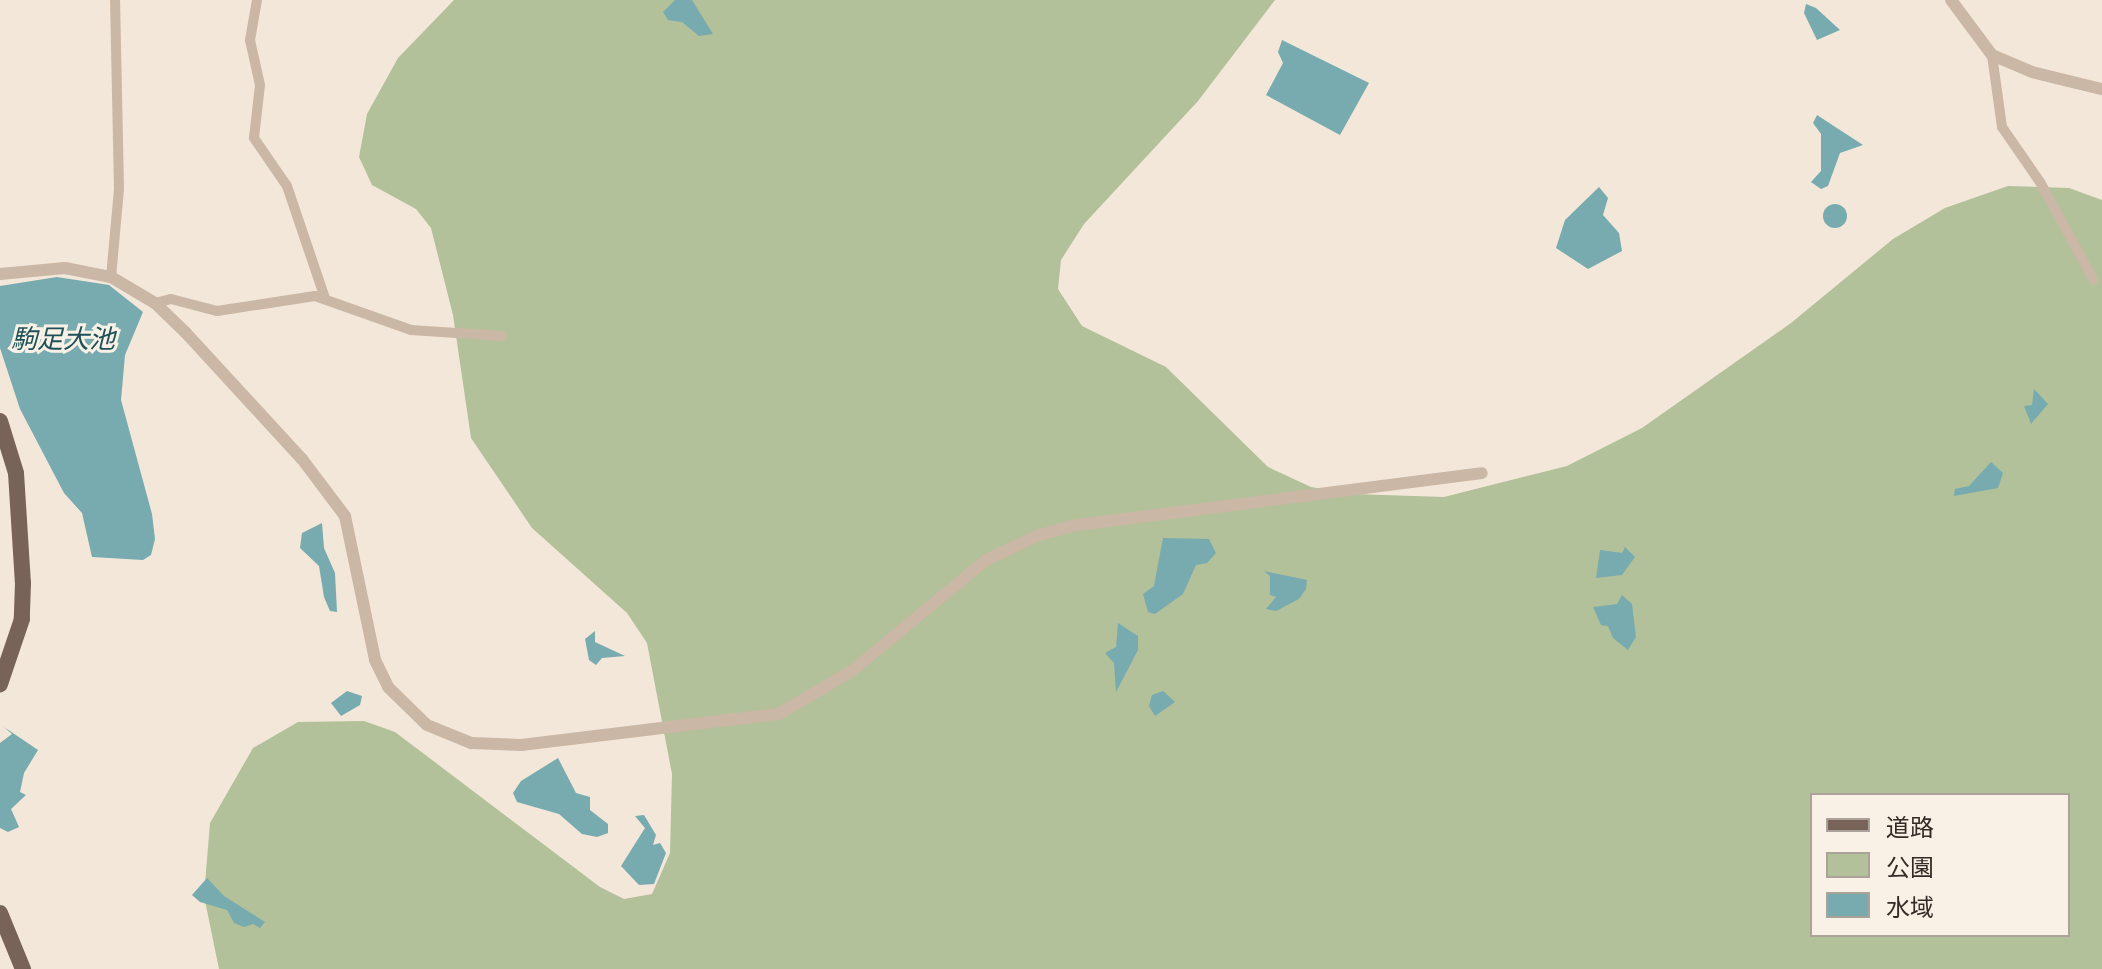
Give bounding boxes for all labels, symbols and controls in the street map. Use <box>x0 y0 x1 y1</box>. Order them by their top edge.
water label: 駒足大池 <box>11 324 115 356</box>
legend <box>1810 793 2070 937</box>
text: 道路 <box>1886 814 1934 842</box>
text: 公園 <box>1886 854 1934 882</box>
text: 水域 <box>1886 894 1934 922</box>

